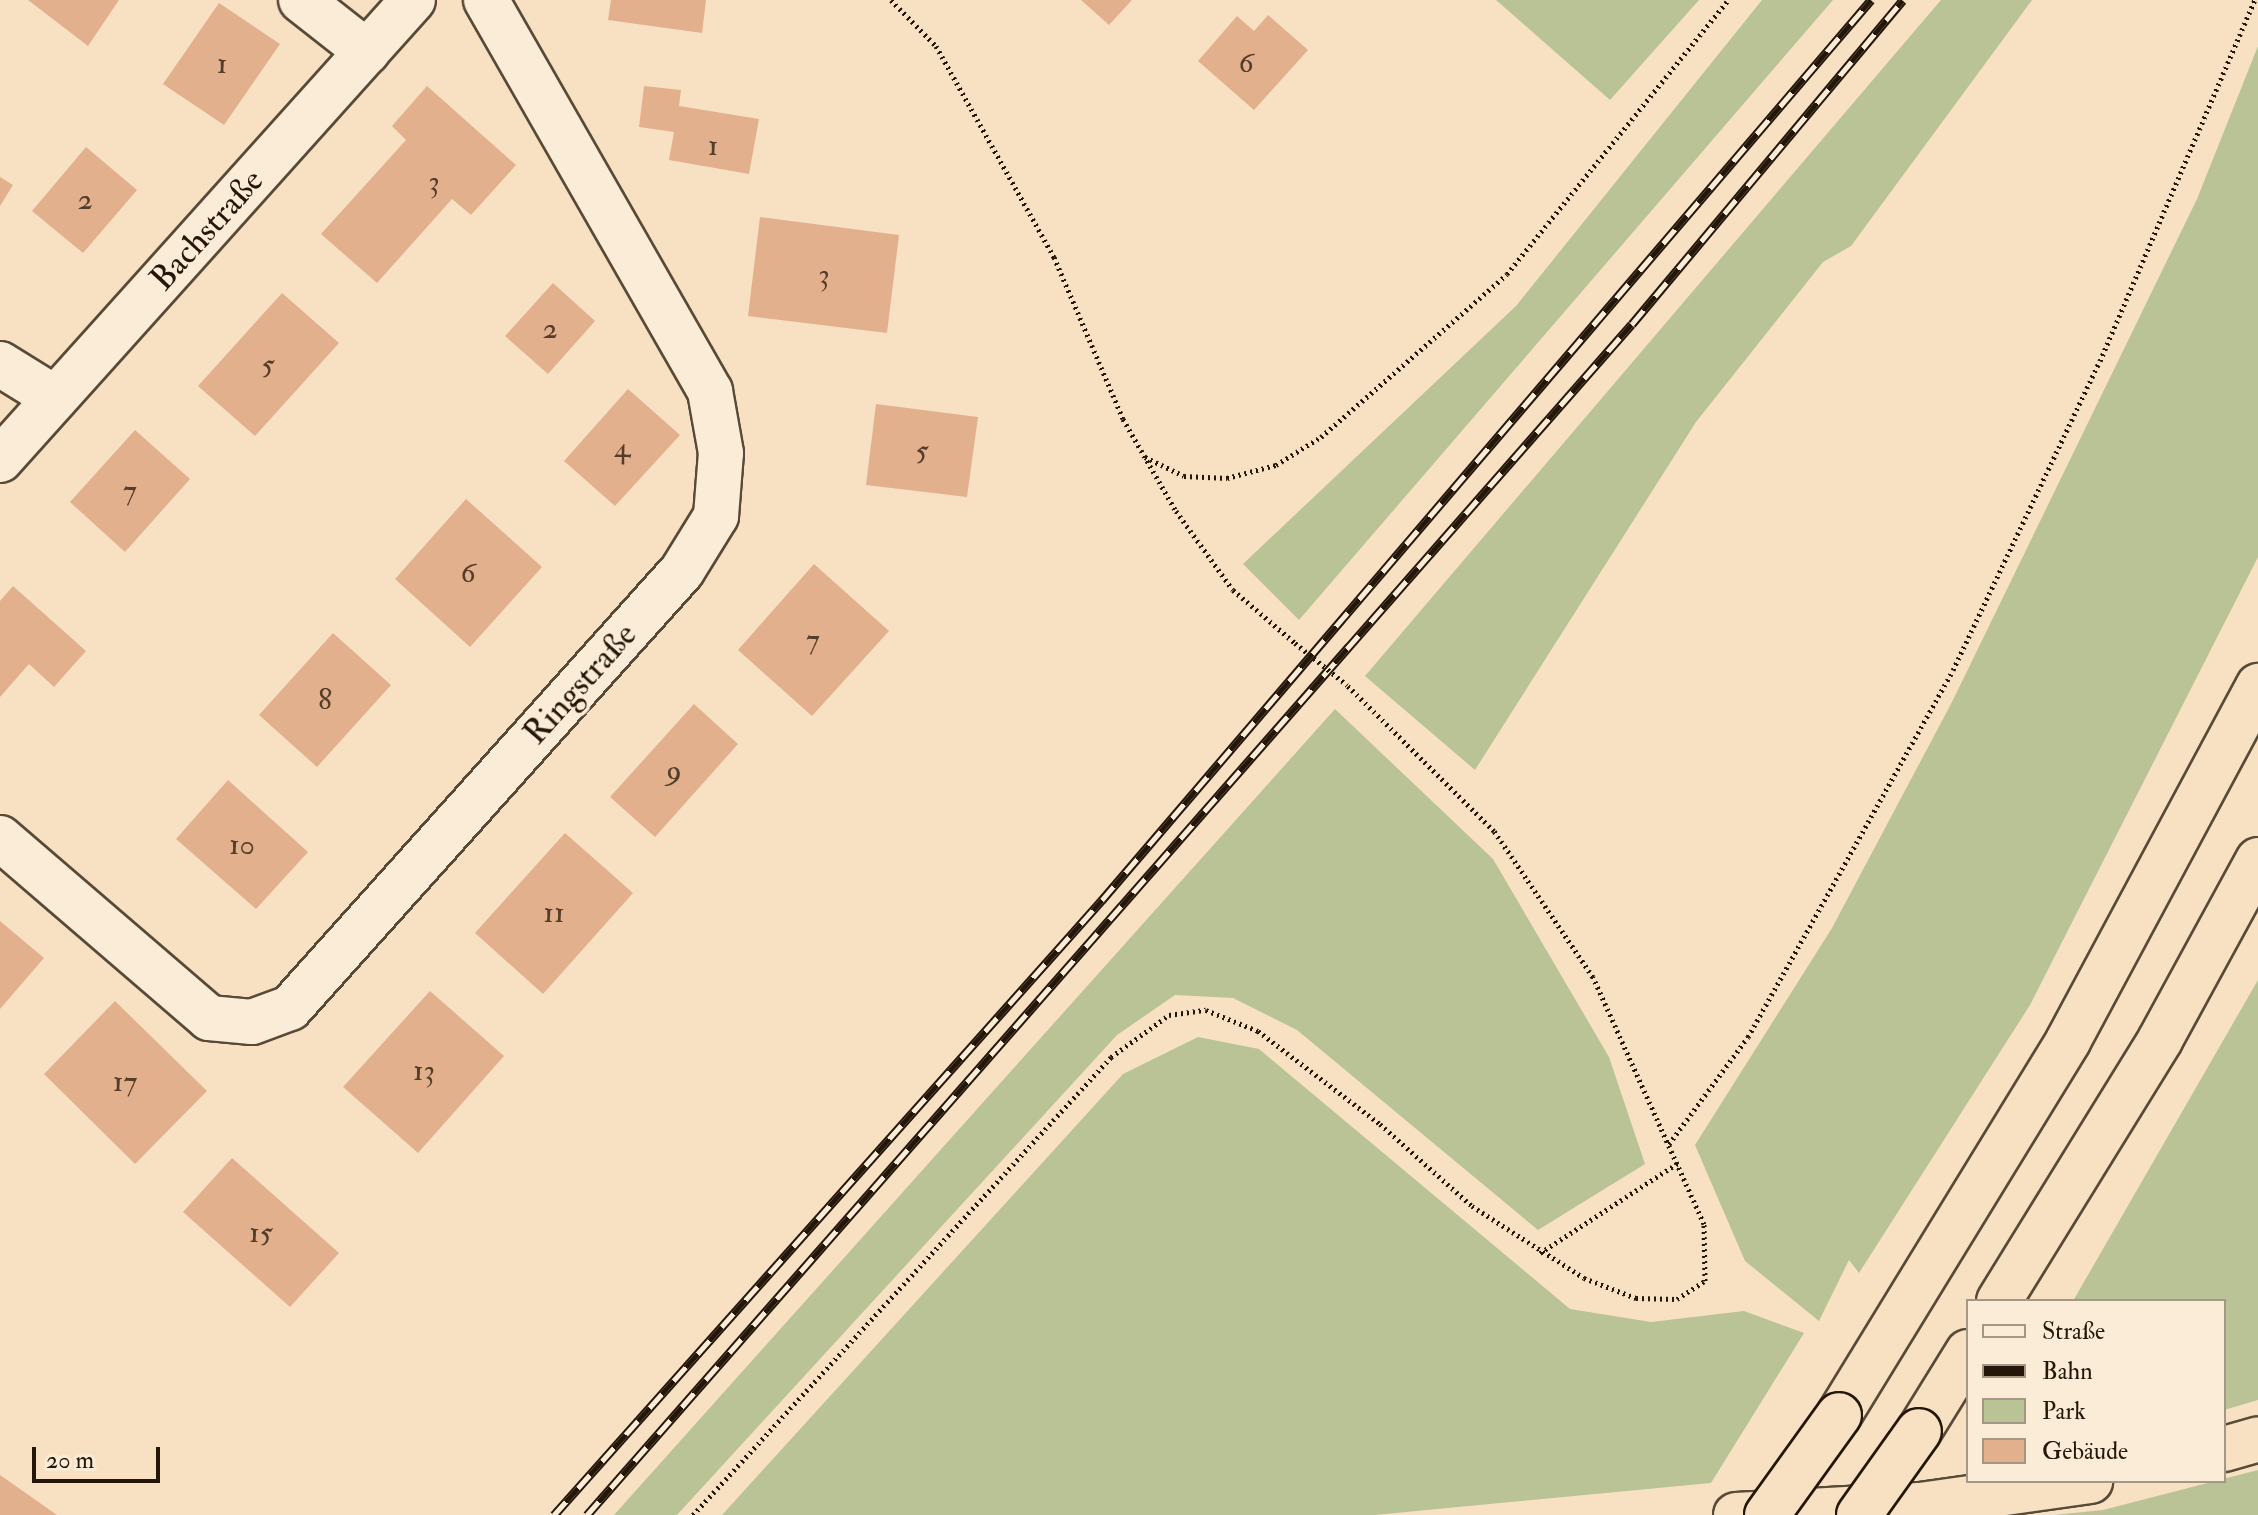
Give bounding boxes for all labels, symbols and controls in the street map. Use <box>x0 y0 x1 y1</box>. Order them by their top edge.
house number: 6 <box>1238 45 1254 81</box>
house number: 1 <box>217 46 227 82</box>
house number: 1 <box>708 128 718 164</box>
street label: Bachstraße <box>142 161 272 299</box>
house number: 3 <box>428 164 440 200</box>
house number: 2 <box>77 182 93 218</box>
house number: 3 <box>818 257 830 293</box>
house number: 2 <box>542 311 558 347</box>
house number: 5 <box>261 347 275 383</box>
house number: 4 <box>614 430 630 466</box>
house number: 5 <box>915 433 929 469</box>
house number: 7 <box>123 473 137 509</box>
house number: 6 <box>460 555 476 591</box>
street label: Ringstraße <box>515 615 645 753</box>
house number: 7 <box>806 622 820 658</box>
house number: 8 <box>318 682 332 718</box>
house number: 9 <box>666 753 682 789</box>
house number: 10 <box>229 827 255 863</box>
house number: 11 <box>543 895 565 931</box>
house number: 13 <box>413 1053 435 1089</box>
house number: 17 <box>113 1064 137 1100</box>
house number: 15 <box>249 1215 273 1251</box>
legend <box>1966 1299 2226 1483</box>
text: Straße <box>2042 1316 2105 1347</box>
text: Bahn <box>2042 1356 2093 1387</box>
text: Park <box>2042 1396 2086 1427</box>
scale bar <box>36 1431 164 1481</box>
text: Gebäude <box>2042 1436 2128 1467</box>
text: 20 m <box>46 1445 94 1476</box>

